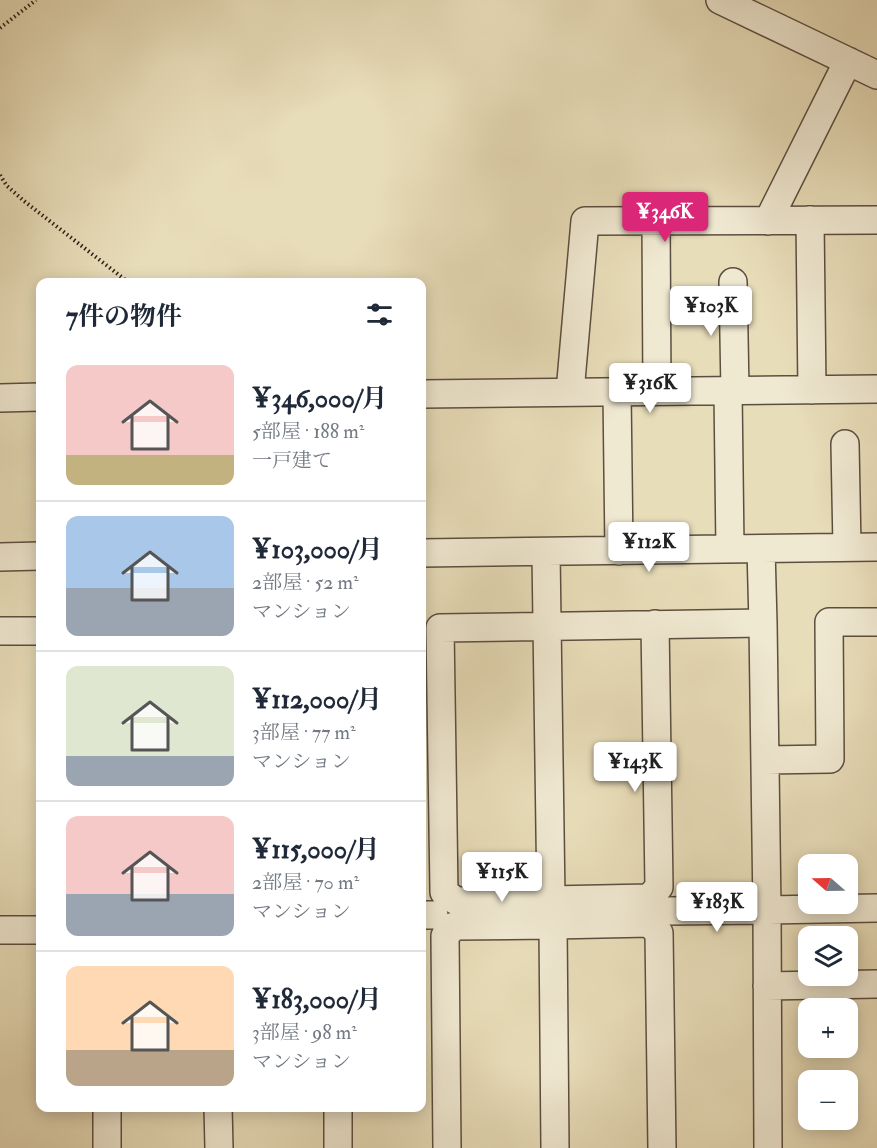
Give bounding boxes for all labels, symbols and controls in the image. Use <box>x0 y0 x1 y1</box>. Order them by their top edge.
pin: ¥346K <box>623 192 707 243</box>
text: ¥346K <box>636 199 694 224</box>
pin: ¥103K <box>669 286 753 337</box>
text: ¥103K <box>684 293 738 318</box>
icon: filters <box>363 298 396 331</box>
text: 7件の物件 <box>66 301 182 333</box>
pin: ¥316K <box>608 363 692 414</box>
text: ¥316K <box>623 370 677 395</box>
text: ¥346,000/月 <box>252 383 388 415</box>
icon: home <box>114 389 186 461</box>
text: 5部屋 · 188 m² <box>252 419 364 444</box>
text: 一戸建て <box>252 448 332 473</box>
pin: ¥112K <box>607 522 691 573</box>
text: ¥112K <box>622 529 676 554</box>
text: ¥103,000/月 <box>252 534 383 566</box>
icon: home <box>114 540 186 612</box>
text: 2部屋 · 52 m² <box>252 570 359 595</box>
text: マンション <box>252 599 351 624</box>
text: ¥112,000/月 <box>252 684 382 716</box>
icon: home <box>114 690 186 762</box>
text: 3部屋 · 77 m² <box>252 720 356 745</box>
pin: ¥143K <box>593 742 677 793</box>
text: マンション <box>252 749 351 774</box>
text: ¥143K <box>608 749 662 774</box>
text: ¥115,000/月 <box>252 834 380 866</box>
icon: home <box>114 840 186 912</box>
pin: ¥115K <box>460 852 544 903</box>
north arrow <box>798 854 858 914</box>
map controls <box>798 854 858 1130</box>
text: ¥115K <box>476 859 528 884</box>
text: 2部屋 · 70 m² <box>252 870 359 895</box>
pin: ¥183K <box>675 882 759 933</box>
text: ¥183K <box>690 889 744 914</box>
text: マンション <box>252 899 351 924</box>
button: layers <box>798 926 858 986</box>
text: ¥183,000/月 <box>252 984 382 1016</box>
icon: home <box>114 990 186 1062</box>
button: + <box>798 998 858 1058</box>
text: 3部屋 · 98 m² <box>252 1020 357 1045</box>
text: マンション <box>252 1049 351 1074</box>
button: − <box>798 1070 858 1130</box>

